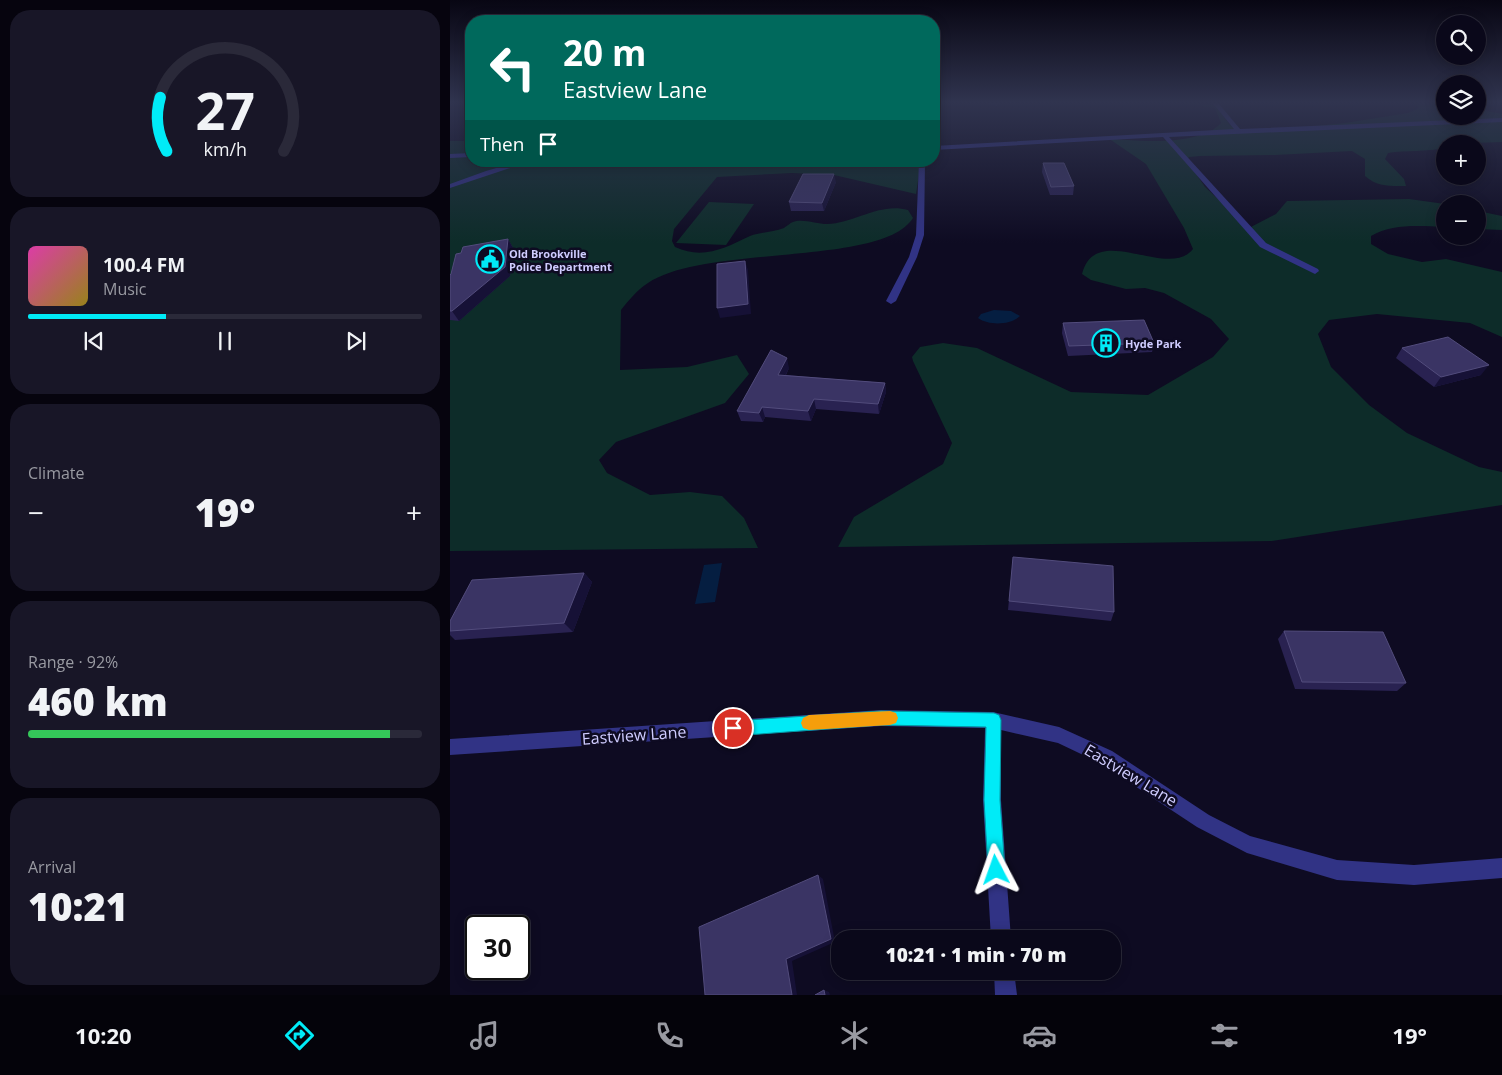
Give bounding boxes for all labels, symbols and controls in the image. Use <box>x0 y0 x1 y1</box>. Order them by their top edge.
map controls <box>1436 15 1486 245</box>
button: search <box>1436 15 1486 65</box>
text: 20 m <box>563 29 646 76</box>
icon: left <box>480 35 545 100</box>
text: 27 <box>195 74 255 145</box>
text: Eastview Lane <box>563 74 707 104</box>
button: layers <box>1436 75 1486 125</box>
icon: arrive <box>534 130 562 158</box>
text: Then <box>480 131 524 157</box>
button: + <box>1436 135 1486 185</box>
text: km/h <box>203 137 247 161</box>
button: − <box>1436 195 1486 245</box>
public building icon: Old Brookville Police Department <box>475 244 505 274</box>
place label: Old Brookville Police Department <box>509 246 612 274</box>
text: 100.4 FM <box>103 252 185 278</box>
text: Music <box>103 278 147 300</box>
icon: previous <box>80 327 108 355</box>
icon: pause <box>211 327 239 355</box>
icon: next <box>342 327 370 355</box>
building icon: Hyde Park <box>1091 328 1121 358</box>
place label: Hyde Park <box>1125 336 1182 351</box>
text: Climate <box>28 462 85 484</box>
text: 19° <box>195 486 255 538</box>
text: − <box>28 493 44 531</box>
text: + <box>406 493 422 531</box>
text: Range · 92% <box>28 651 118 673</box>
text: 460 km <box>28 675 168 727</box>
pin <box>712 707 754 749</box>
icon: arrive <box>719 714 747 742</box>
street label: Eastview Lane <box>581 720 687 750</box>
street label: Eastview Lane <box>1080 739 1182 811</box>
position arrow <box>969 843 1021 895</box>
text: Arrival <box>28 856 76 878</box>
text: 10:21 <box>28 880 128 932</box>
speed limit sign: 30 <box>465 915 530 980</box>
text: 10:21 · 1 min · 70 m <box>886 942 1066 968</box>
icon: directions <box>282 1018 317 1053</box>
icon: music <box>467 1018 502 1053</box>
icon: phone <box>652 1018 687 1053</box>
icon: climate <box>837 1018 872 1053</box>
icon: car <box>1022 1018 1057 1053</box>
icon: filters <box>1207 1018 1242 1053</box>
text: 10:20 <box>75 1020 132 1050</box>
text: 19° <box>1392 1020 1427 1050</box>

